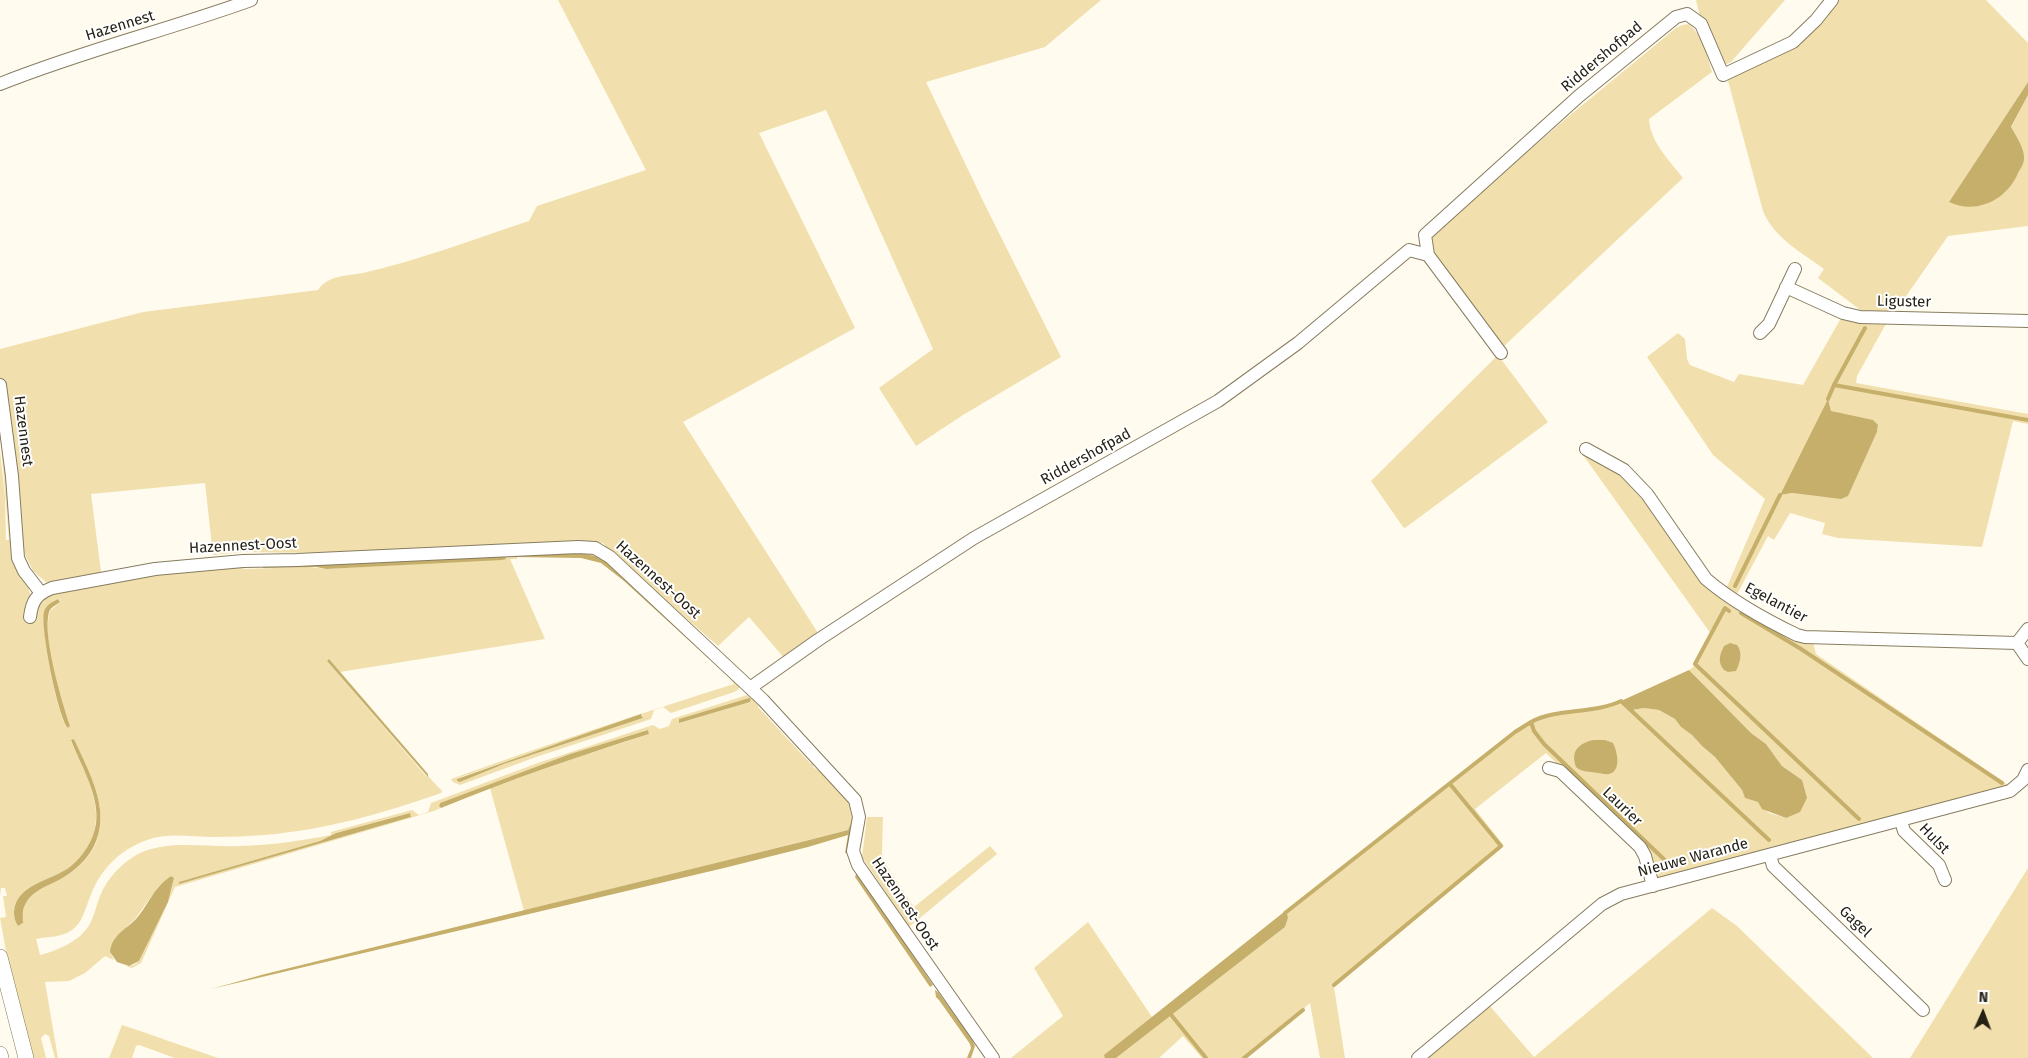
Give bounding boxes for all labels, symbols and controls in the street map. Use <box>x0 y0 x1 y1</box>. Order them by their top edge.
street label: Hazennest <box>83 7 157 45</box>
street label: Riddershofpad <box>1558 18 1646 96</box>
street label: Liguster <box>1877 293 1931 311</box>
street label: Hazennest <box>10 395 36 467</box>
street label: Riddershofpad <box>1038 425 1134 489</box>
street label: Hazennest-Oost <box>189 534 297 558</box>
street label: Hazennest-Oost <box>612 537 704 623</box>
street label: Egelantier <box>1742 579 1810 627</box>
street label: Laurier <box>1598 784 1646 830</box>
street label: Hulst <box>1915 820 1953 858</box>
street label: Nieuwe Warande <box>1636 835 1750 881</box>
street label: Hazennest-Oost <box>867 854 943 954</box>
street label: Gagel <box>1835 902 1875 942</box>
north arrow <box>1958 988 2008 1038</box>
text: N <box>1979 989 1988 1006</box>

